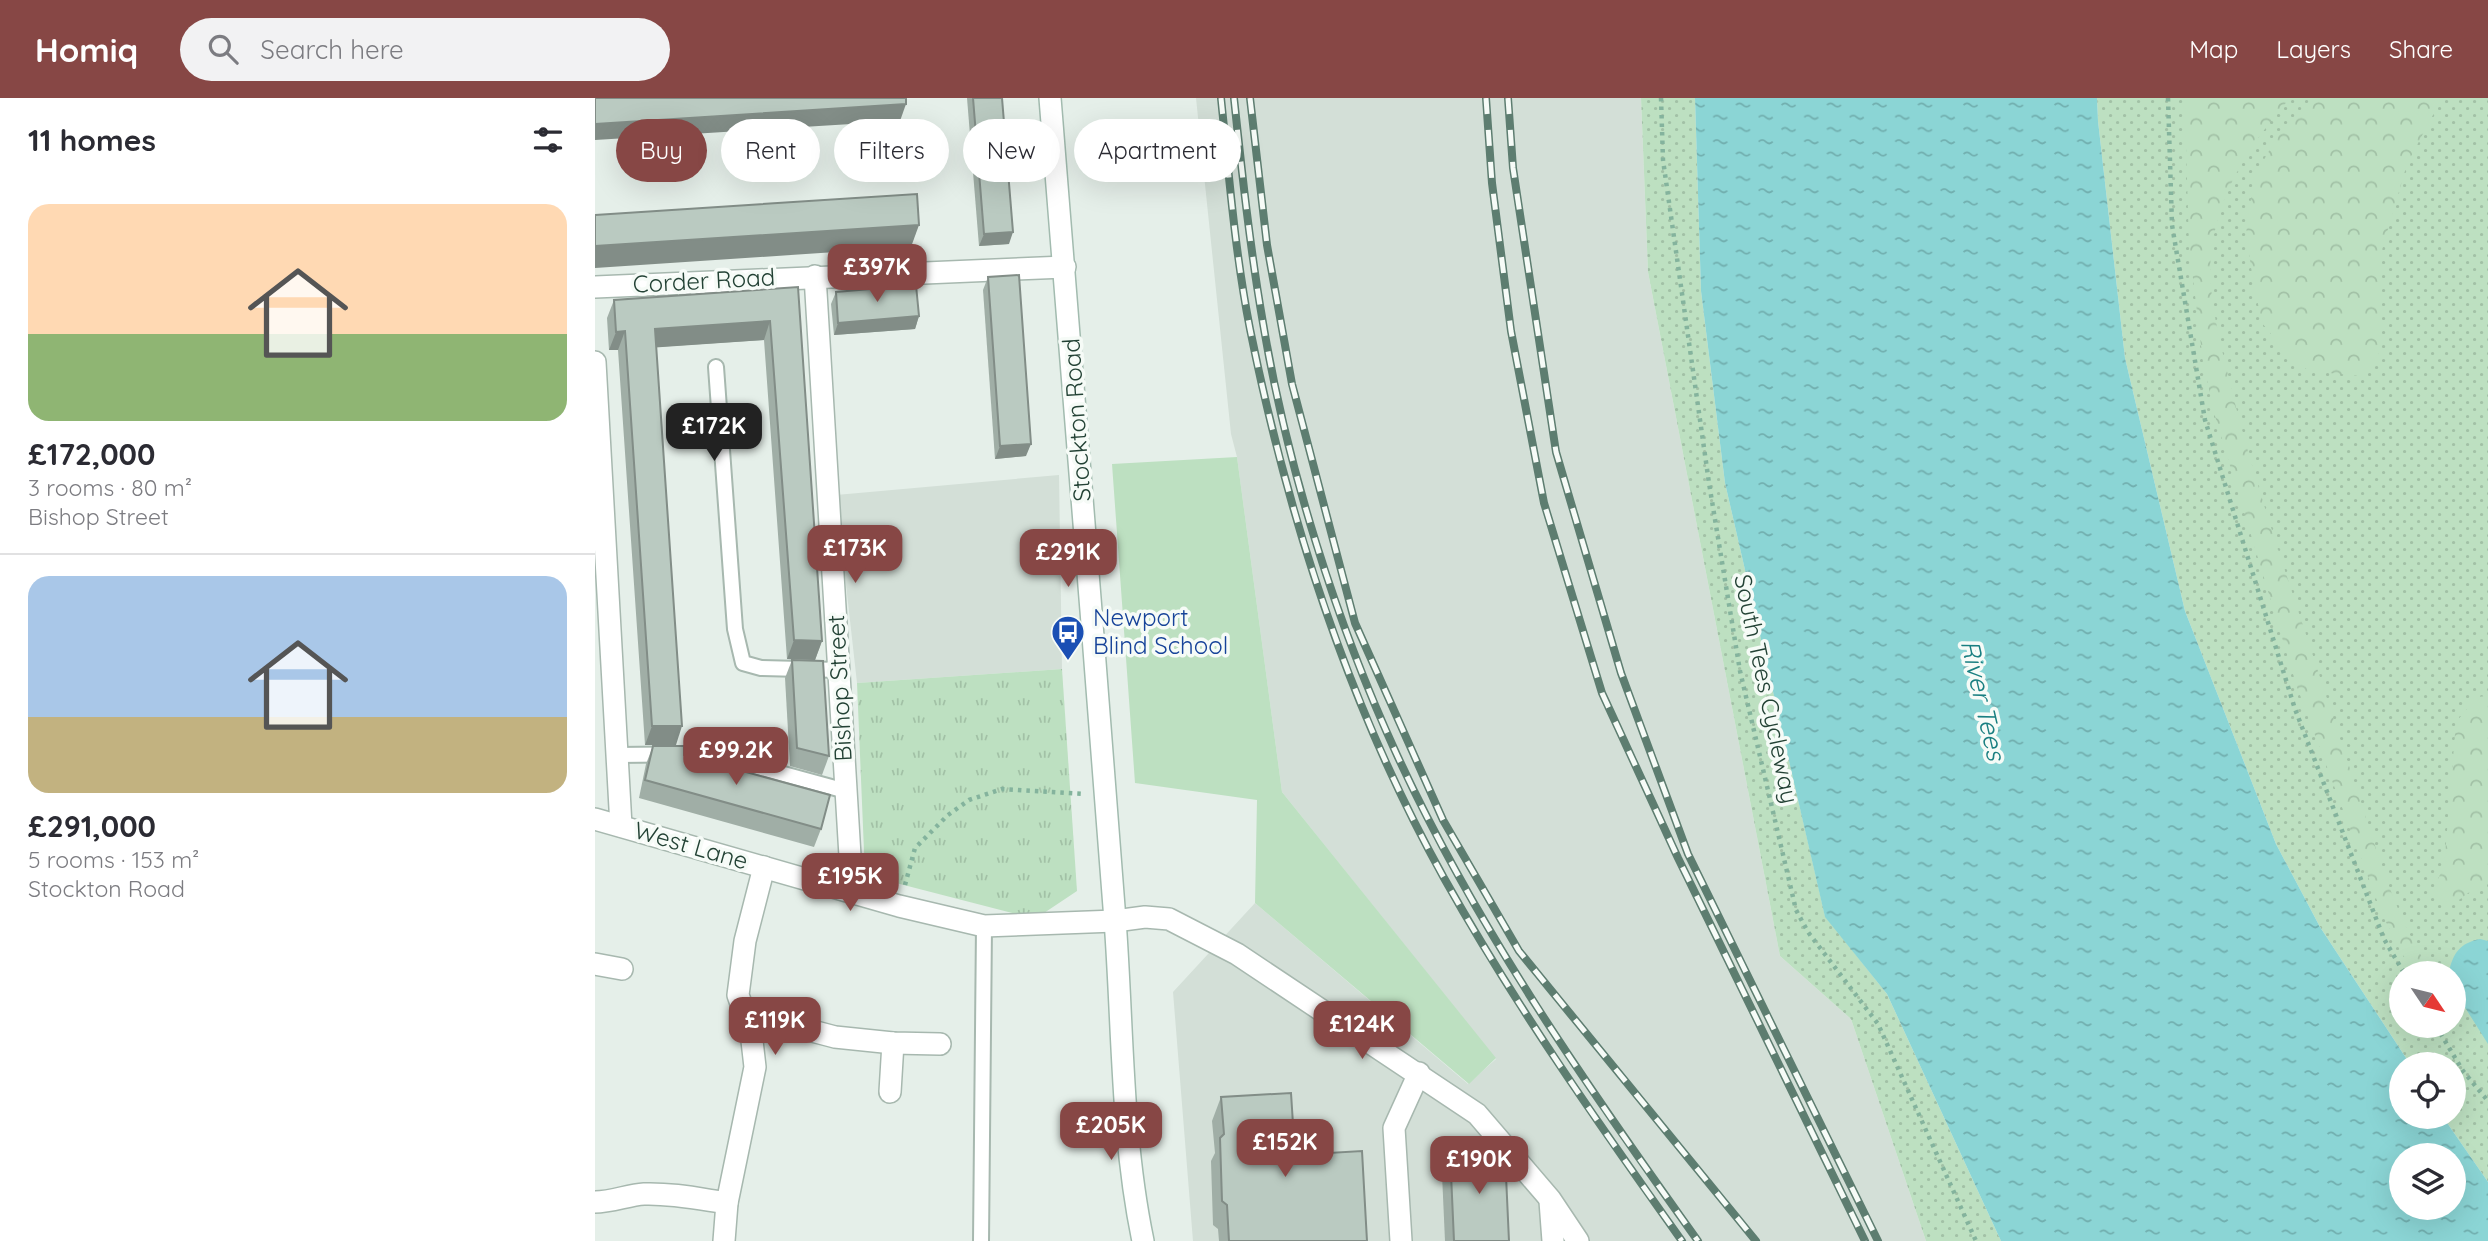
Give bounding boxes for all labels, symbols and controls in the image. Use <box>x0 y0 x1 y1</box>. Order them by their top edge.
search box <box>180 18 670 81</box>
text: Homiq <box>35 29 138 70</box>
icon: search <box>204 30 242 68</box>
text: Search here <box>260 33 404 66</box>
text: Map <box>2189 34 2238 64</box>
text: Layers <box>2276 34 2351 64</box>
text: Share <box>2389 34 2453 64</box>
chip: Buy <box>616 119 707 182</box>
chip: Rent <box>721 119 820 182</box>
chip: Filters <box>834 119 949 182</box>
chip: New <box>963 119 1060 182</box>
chip: Apartment <box>1074 119 1241 182</box>
text: 11 homes <box>28 121 156 159</box>
icon: filters <box>529 121 567 159</box>
pin: £397K <box>828 244 926 304</box>
icon: home <box>235 250 361 376</box>
text: £397K <box>844 252 910 281</box>
street label: Corder Road <box>632 261 776 299</box>
street label: Stockton Road <box>1055 337 1097 503</box>
pin: £172K <box>665 404 763 463</box>
text: £172K <box>682 411 746 440</box>
text: £172,000 <box>28 435 155 473</box>
text: 3 rooms · 80 m² <box>28 473 192 502</box>
text: Bishop Street <box>28 502 169 531</box>
pin: £173K <box>806 526 904 585</box>
pin: £291K <box>1019 530 1117 589</box>
text: £173K <box>823 533 887 562</box>
text: £291K <box>1036 537 1100 566</box>
street label: South Tees Cycleway <box>1728 572 1806 806</box>
place label: Newport Blind School <box>1093 602 1228 660</box>
bus stop icon: Newport Blind School <box>1049 613 1087 662</box>
street label: Bishop Street <box>820 614 858 762</box>
icon: home <box>235 622 361 748</box>
water label: River Tees <box>1954 636 2014 765</box>
pin: £99.2K <box>679 728 793 787</box>
text: £99.2K <box>699 735 773 764</box>
text: £291,000 <box>28 807 156 845</box>
street label: West Lane <box>631 814 752 876</box>
text: 5 rooms · 153 m² <box>28 845 199 874</box>
pin: £195K <box>801 854 899 913</box>
text: £195K <box>818 861 882 890</box>
text: Stockton Road <box>28 874 185 903</box>
north arrow <box>2389 961 2466 1038</box>
map controls <box>2389 961 2466 1220</box>
pin: £119K <box>726 998 824 1057</box>
pin: £124K <box>1313 1002 1411 1061</box>
text: £119K <box>745 1005 805 1034</box>
text: £124K <box>1330 1009 1394 1038</box>
button: locate <box>2389 1052 2466 1129</box>
pin: £205K <box>1062 1102 1160 1162</box>
text: £205K <box>1076 1110 1146 1139</box>
pin: £152K <box>1236 1119 1334 1179</box>
text: £152K <box>1253 1127 1317 1156</box>
pin: £190K <box>1430 1136 1528 1196</box>
button: layers <box>2389 1143 2466 1220</box>
text: £190K <box>1446 1144 1512 1173</box>

